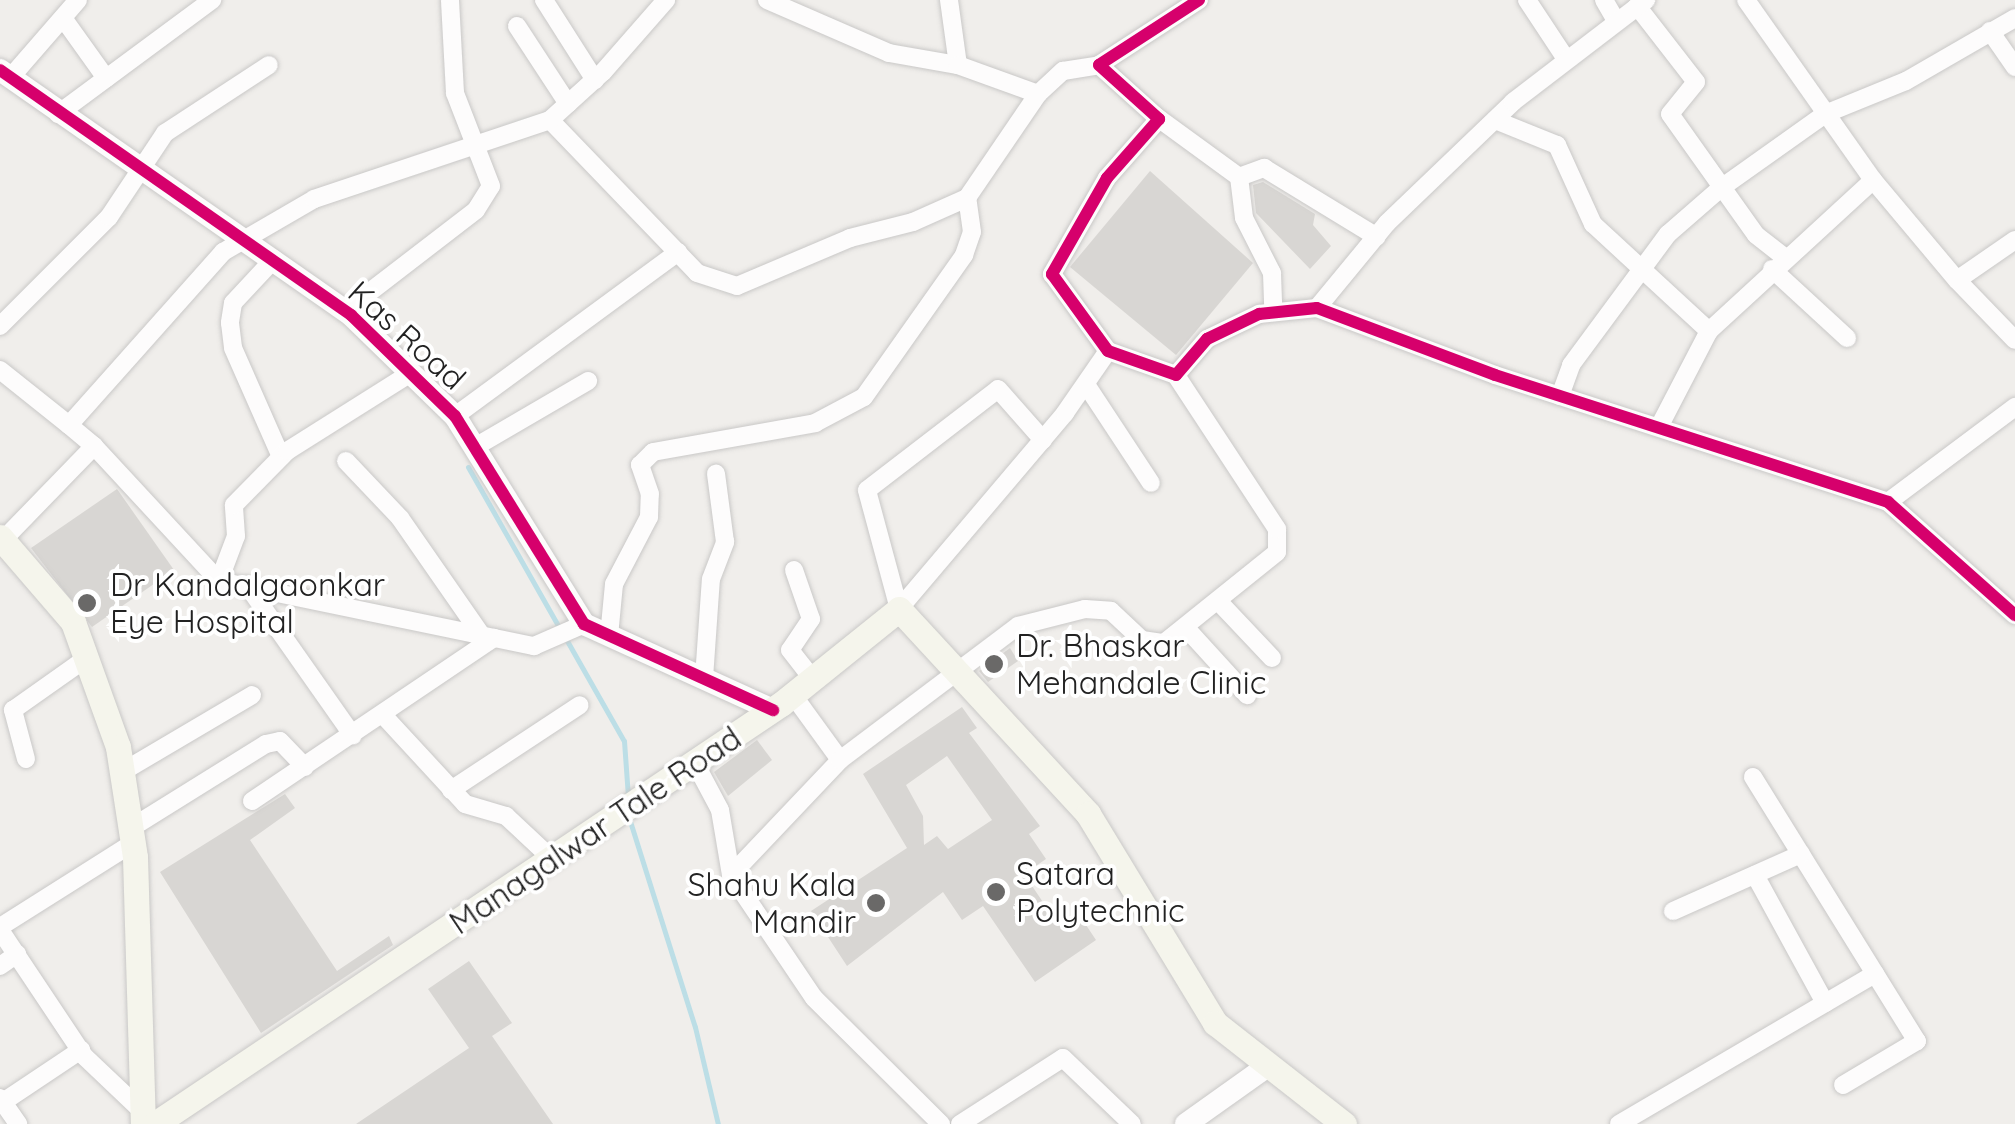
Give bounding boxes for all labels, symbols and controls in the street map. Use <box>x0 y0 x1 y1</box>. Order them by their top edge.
street label: Kas Road <box>341 273 473 397</box>
place label: Dr Kandalgaonkar Eye Hospital <box>110 566 385 641</box>
marker: Dr Kandalgaonkar Eye Hospital <box>74 590 100 616</box>
place label: Dr. Bhaskar Mehandale Clinic <box>1016 627 1266 702</box>
marker: Dr. Bhaskar Mehandale Clinic <box>981 651 1007 677</box>
street label: Managalwar Tale Road <box>442 718 748 942</box>
place label: Satara Polytechnic <box>1016 855 1185 930</box>
place label: Shahu Kala Mandir <box>688 866 856 941</box>
marker: Satara Polytechnic <box>985 881 1007 903</box>
marker: Shahu Kala Mandir <box>865 892 887 914</box>

